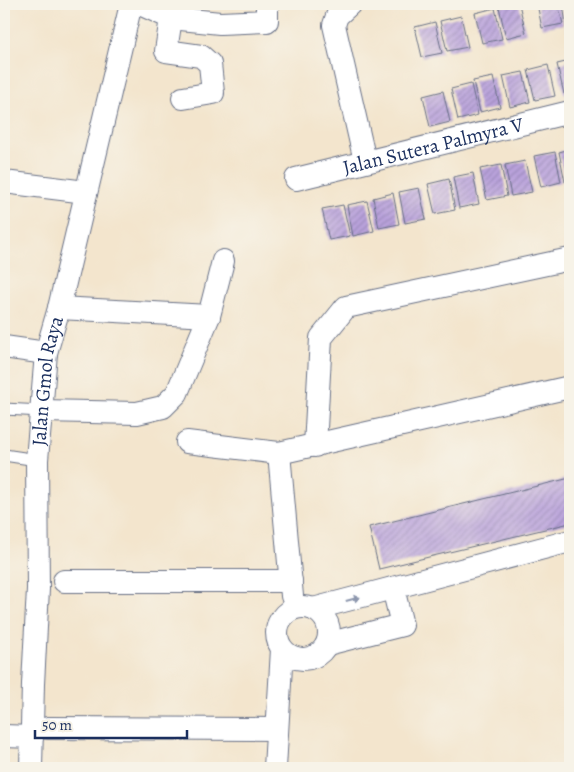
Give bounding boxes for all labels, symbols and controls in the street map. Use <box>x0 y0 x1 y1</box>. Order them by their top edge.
street label: Jalan Sutera Palmyra V <box>340 111 527 181</box>
street label: Jalan Gmol Raya <box>25 312 70 447</box>
one-way arrow <box>346 594 361 602</box>
scale bar <box>35 707 188 739</box>
text: 50 m <box>42 715 72 735</box>

